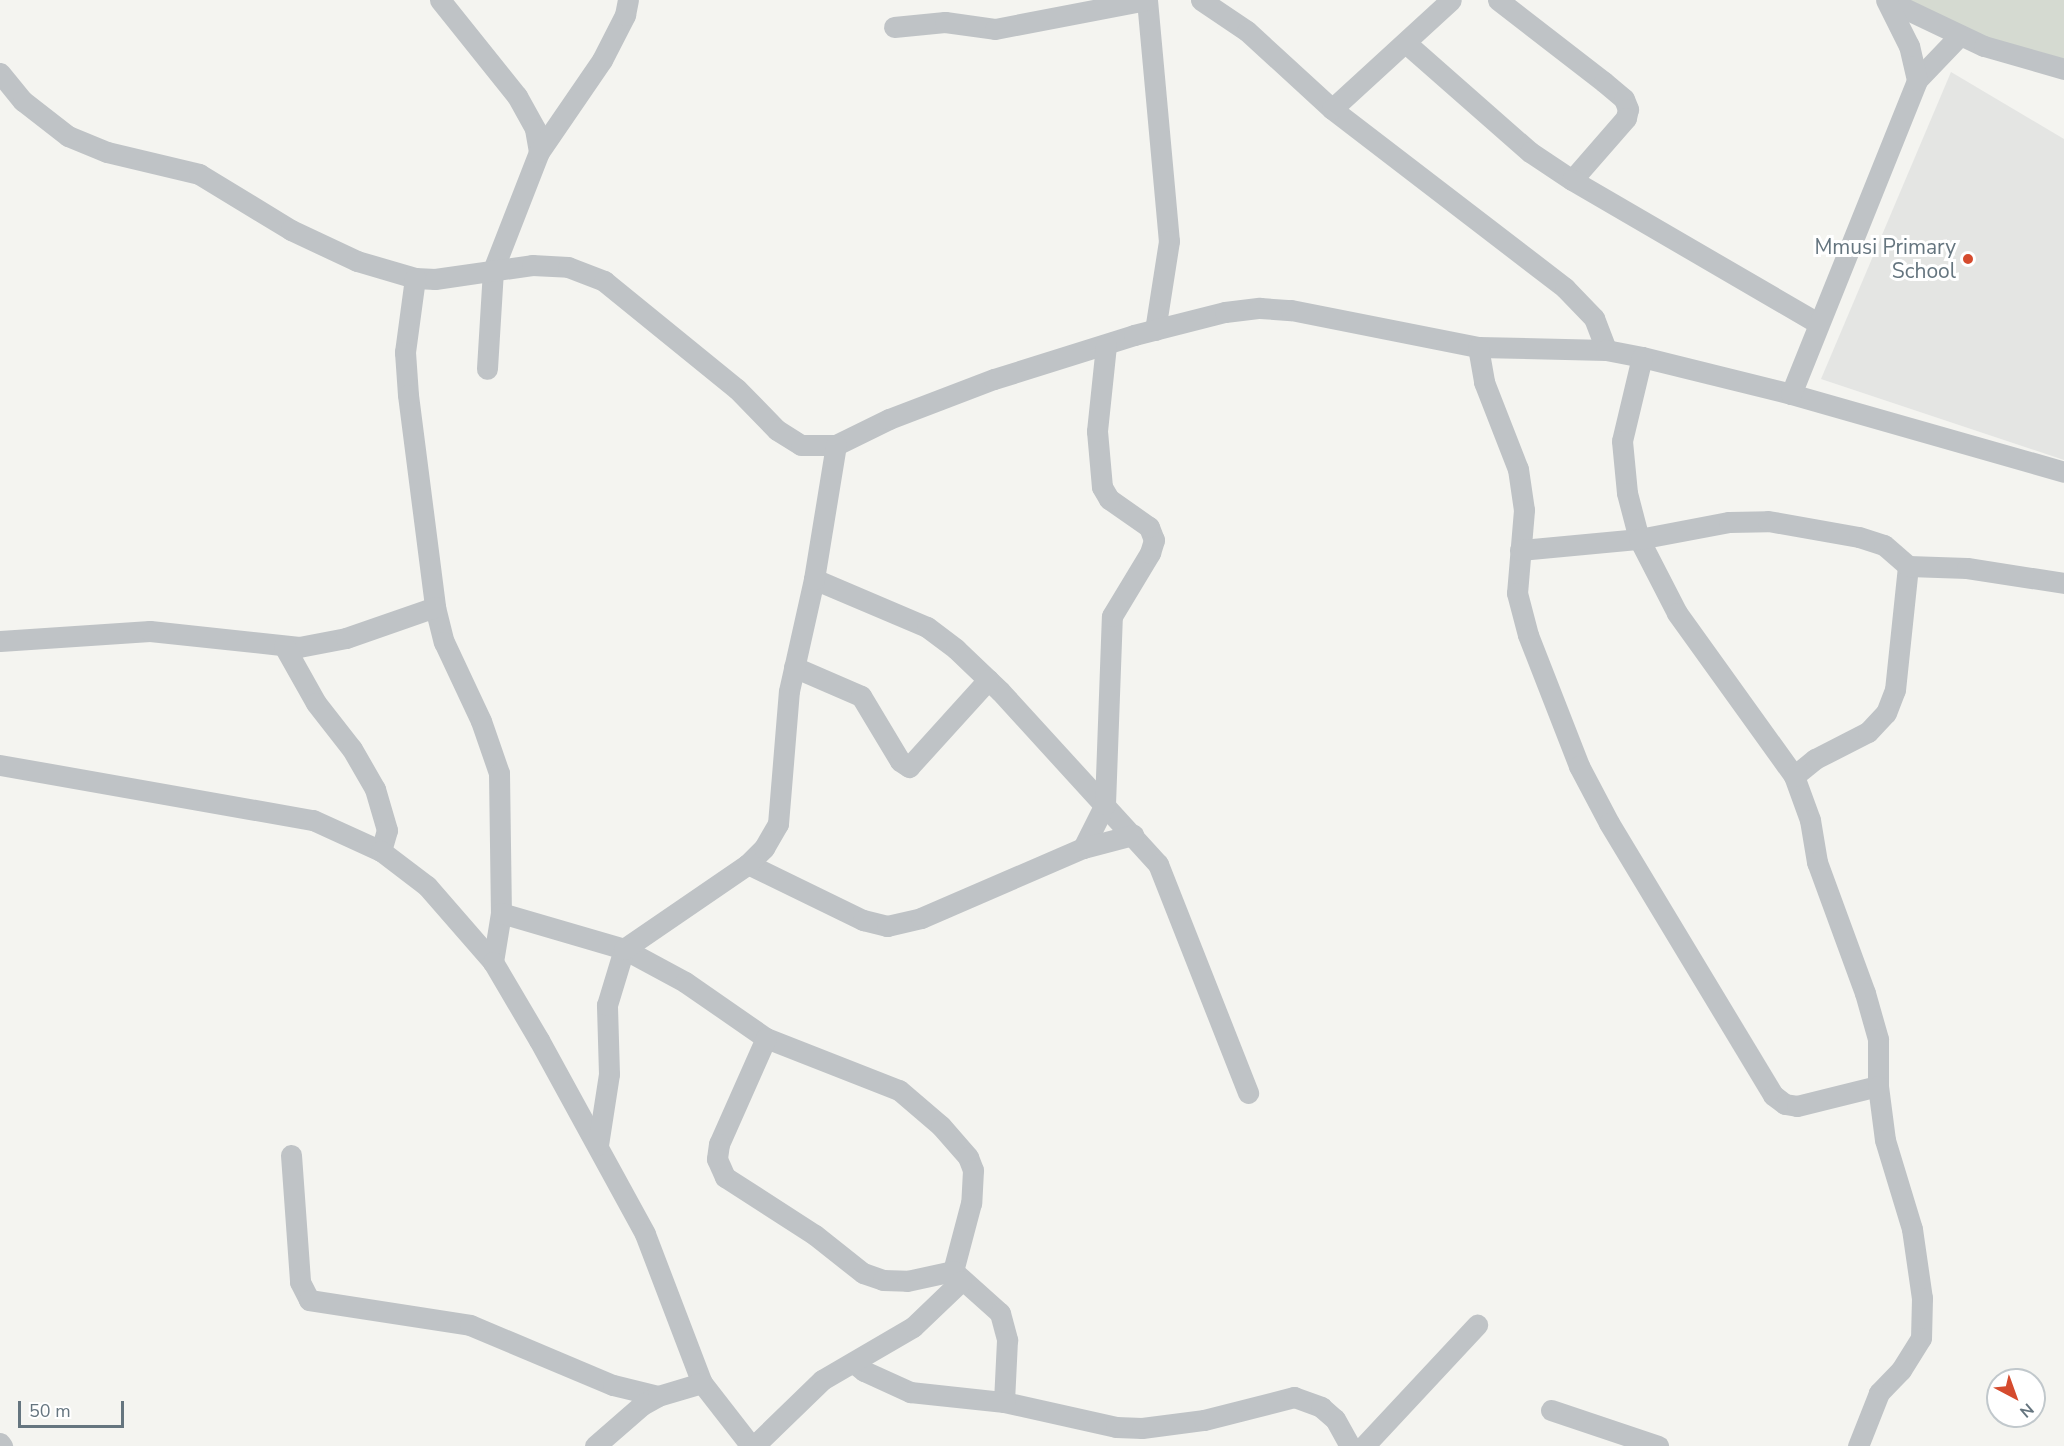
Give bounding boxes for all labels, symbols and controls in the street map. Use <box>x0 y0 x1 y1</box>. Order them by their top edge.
place label: Mmusi Primary School <box>1814 234 1956 284</box>
marker: Mmusi Primary School <box>1961 252 1975 266</box>
north arrow <box>1986 1368 2046 1428</box>
scale bar <box>21 1389 128 1427</box>
text: N <box>2015 1398 2038 1422</box>
text: 50 m <box>29 1399 71 1423</box>

